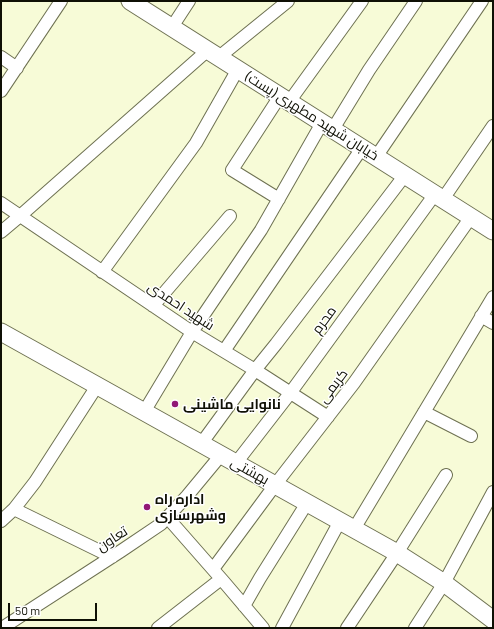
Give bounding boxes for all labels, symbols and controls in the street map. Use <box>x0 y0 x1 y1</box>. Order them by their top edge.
street label: خیابان شهید مطهری (پست) <box>242 68 382 164</box>
street label: شهید احمدی <box>144 278 218 334</box>
street label: محرم <box>308 303 340 337</box>
street label: کریمی <box>315 366 351 406</box>
place label: نانوایی ماشینی <box>183 396 281 412</box>
marker: نانوایی ماشینی <box>170 399 180 409</box>
street label: بهشتی <box>228 454 272 488</box>
place label: اداره راه وشهرسازی <box>155 491 226 524</box>
marker: اداره راه وشهرسازی <box>142 502 152 512</box>
street label: تعاون <box>93 523 131 555</box>
scale bar <box>10 595 99 621</box>
text: 50 m <box>15 603 40 617</box>

